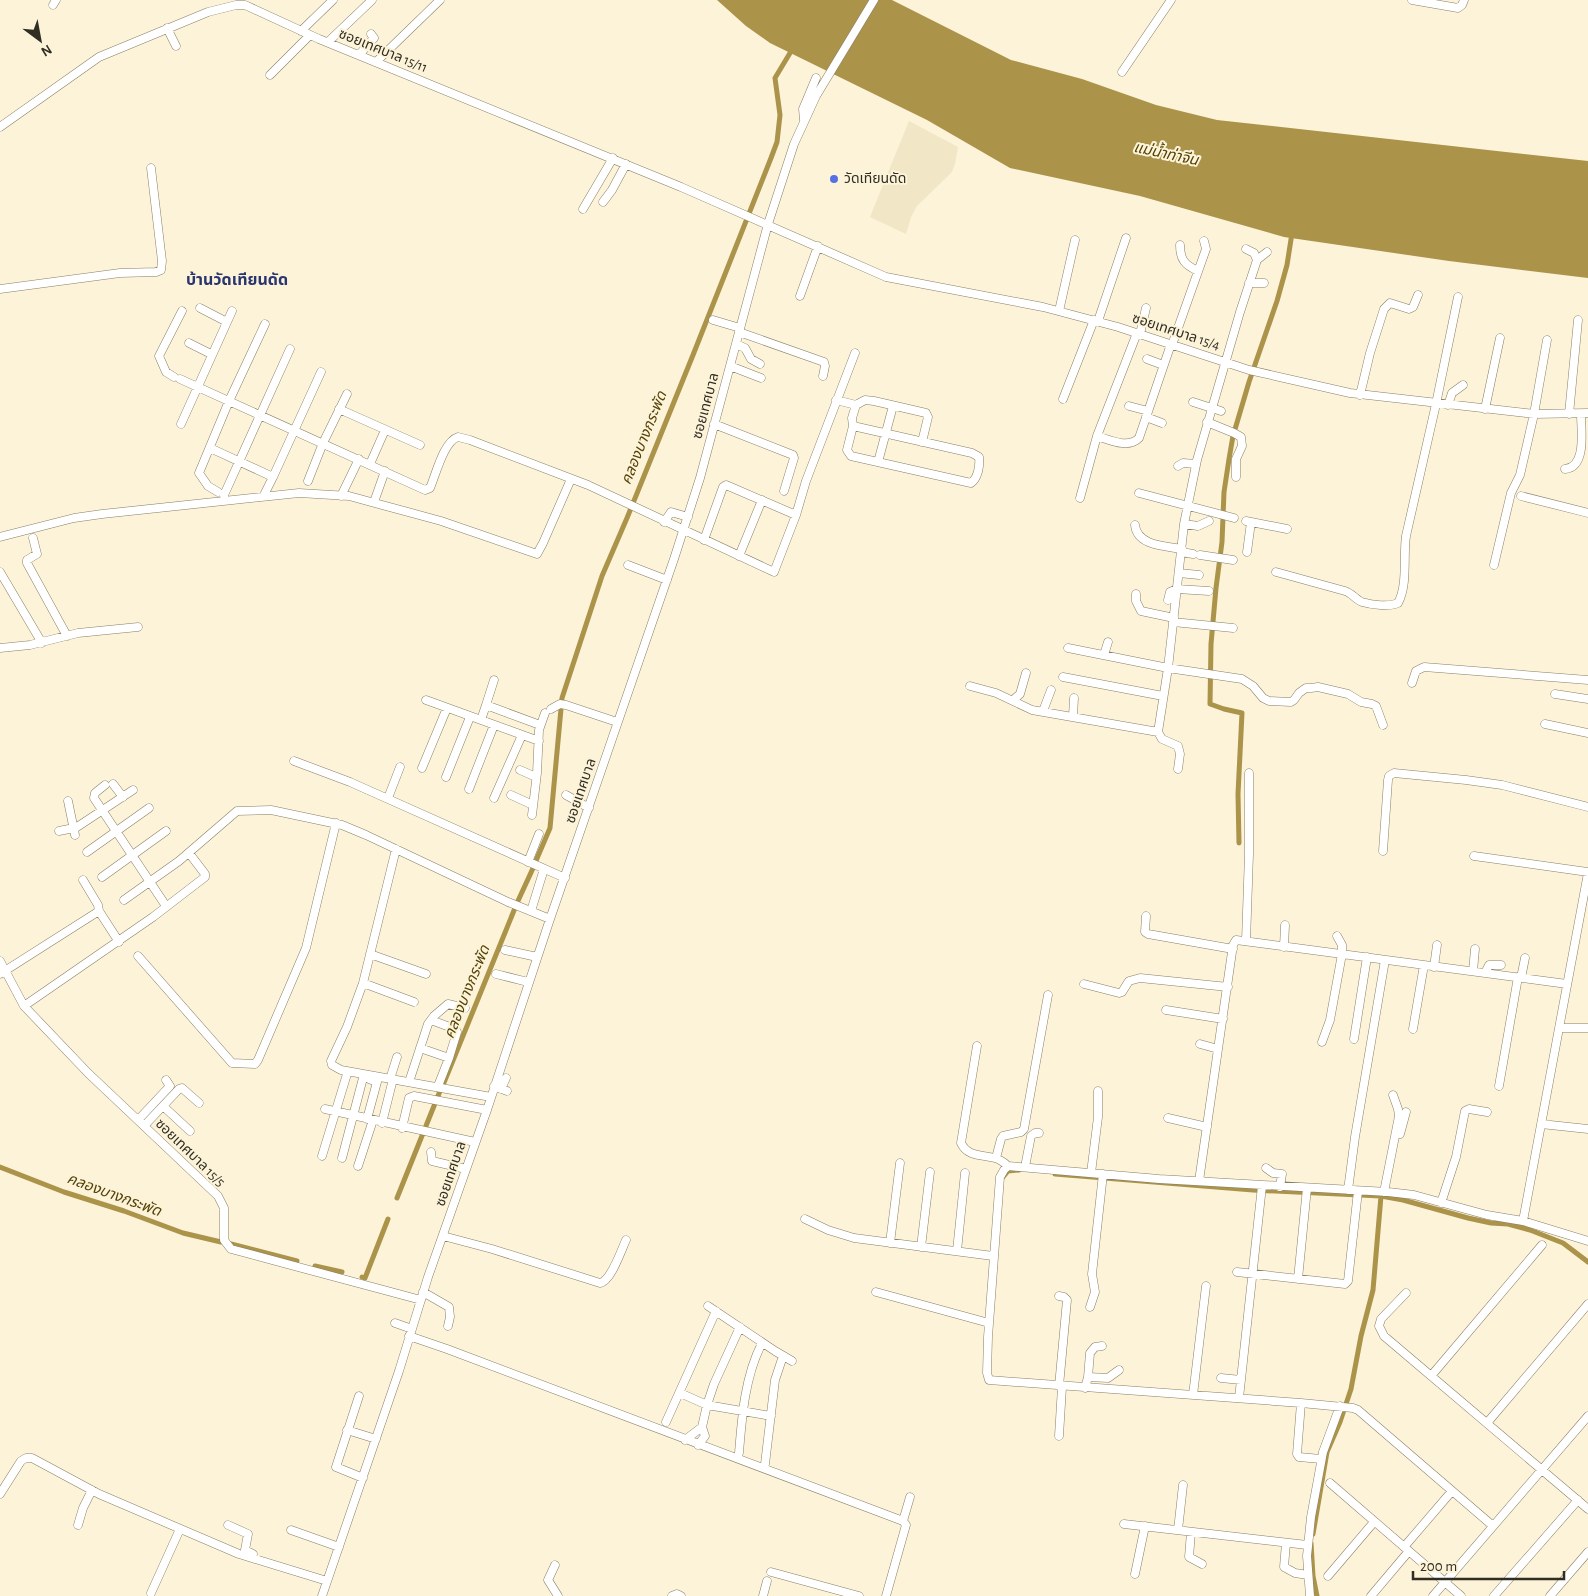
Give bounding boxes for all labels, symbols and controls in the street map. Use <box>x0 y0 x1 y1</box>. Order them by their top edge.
north arrow <box>15 15 65 65</box>
street label: ซอยเทศบาล 15/11 <box>337 27 429 75</box>
text: N <box>39 42 54 59</box>
water label: แม่น้ำท่าจีน <box>1132 136 1201 168</box>
place label: วัดเทียนดัด <box>844 171 906 186</box>
marker: วัดเทียนดัด <box>828 173 840 185</box>
district label: บ้านวัดเทียนดัด <box>186 271 288 288</box>
street label: ซอยเทศบาล 15/4 <box>1130 311 1222 353</box>
street label: ซอยเทศบาล <box>690 371 722 441</box>
water label: คลองบางกระพัด <box>619 389 670 487</box>
street label: ซอยเทศบาล <box>563 757 599 825</box>
water label: คลองบางกระพัด <box>442 943 493 1041</box>
street label: ซอยเทศบาล 15/5 <box>153 1117 228 1190</box>
street label: ซอยเทศบาล <box>433 1140 469 1208</box>
water label: คลองบางกระพัด <box>65 1171 164 1219</box>
scale bar <box>1413 1548 1564 1580</box>
text: 200 m <box>1420 1559 1457 1574</box>

